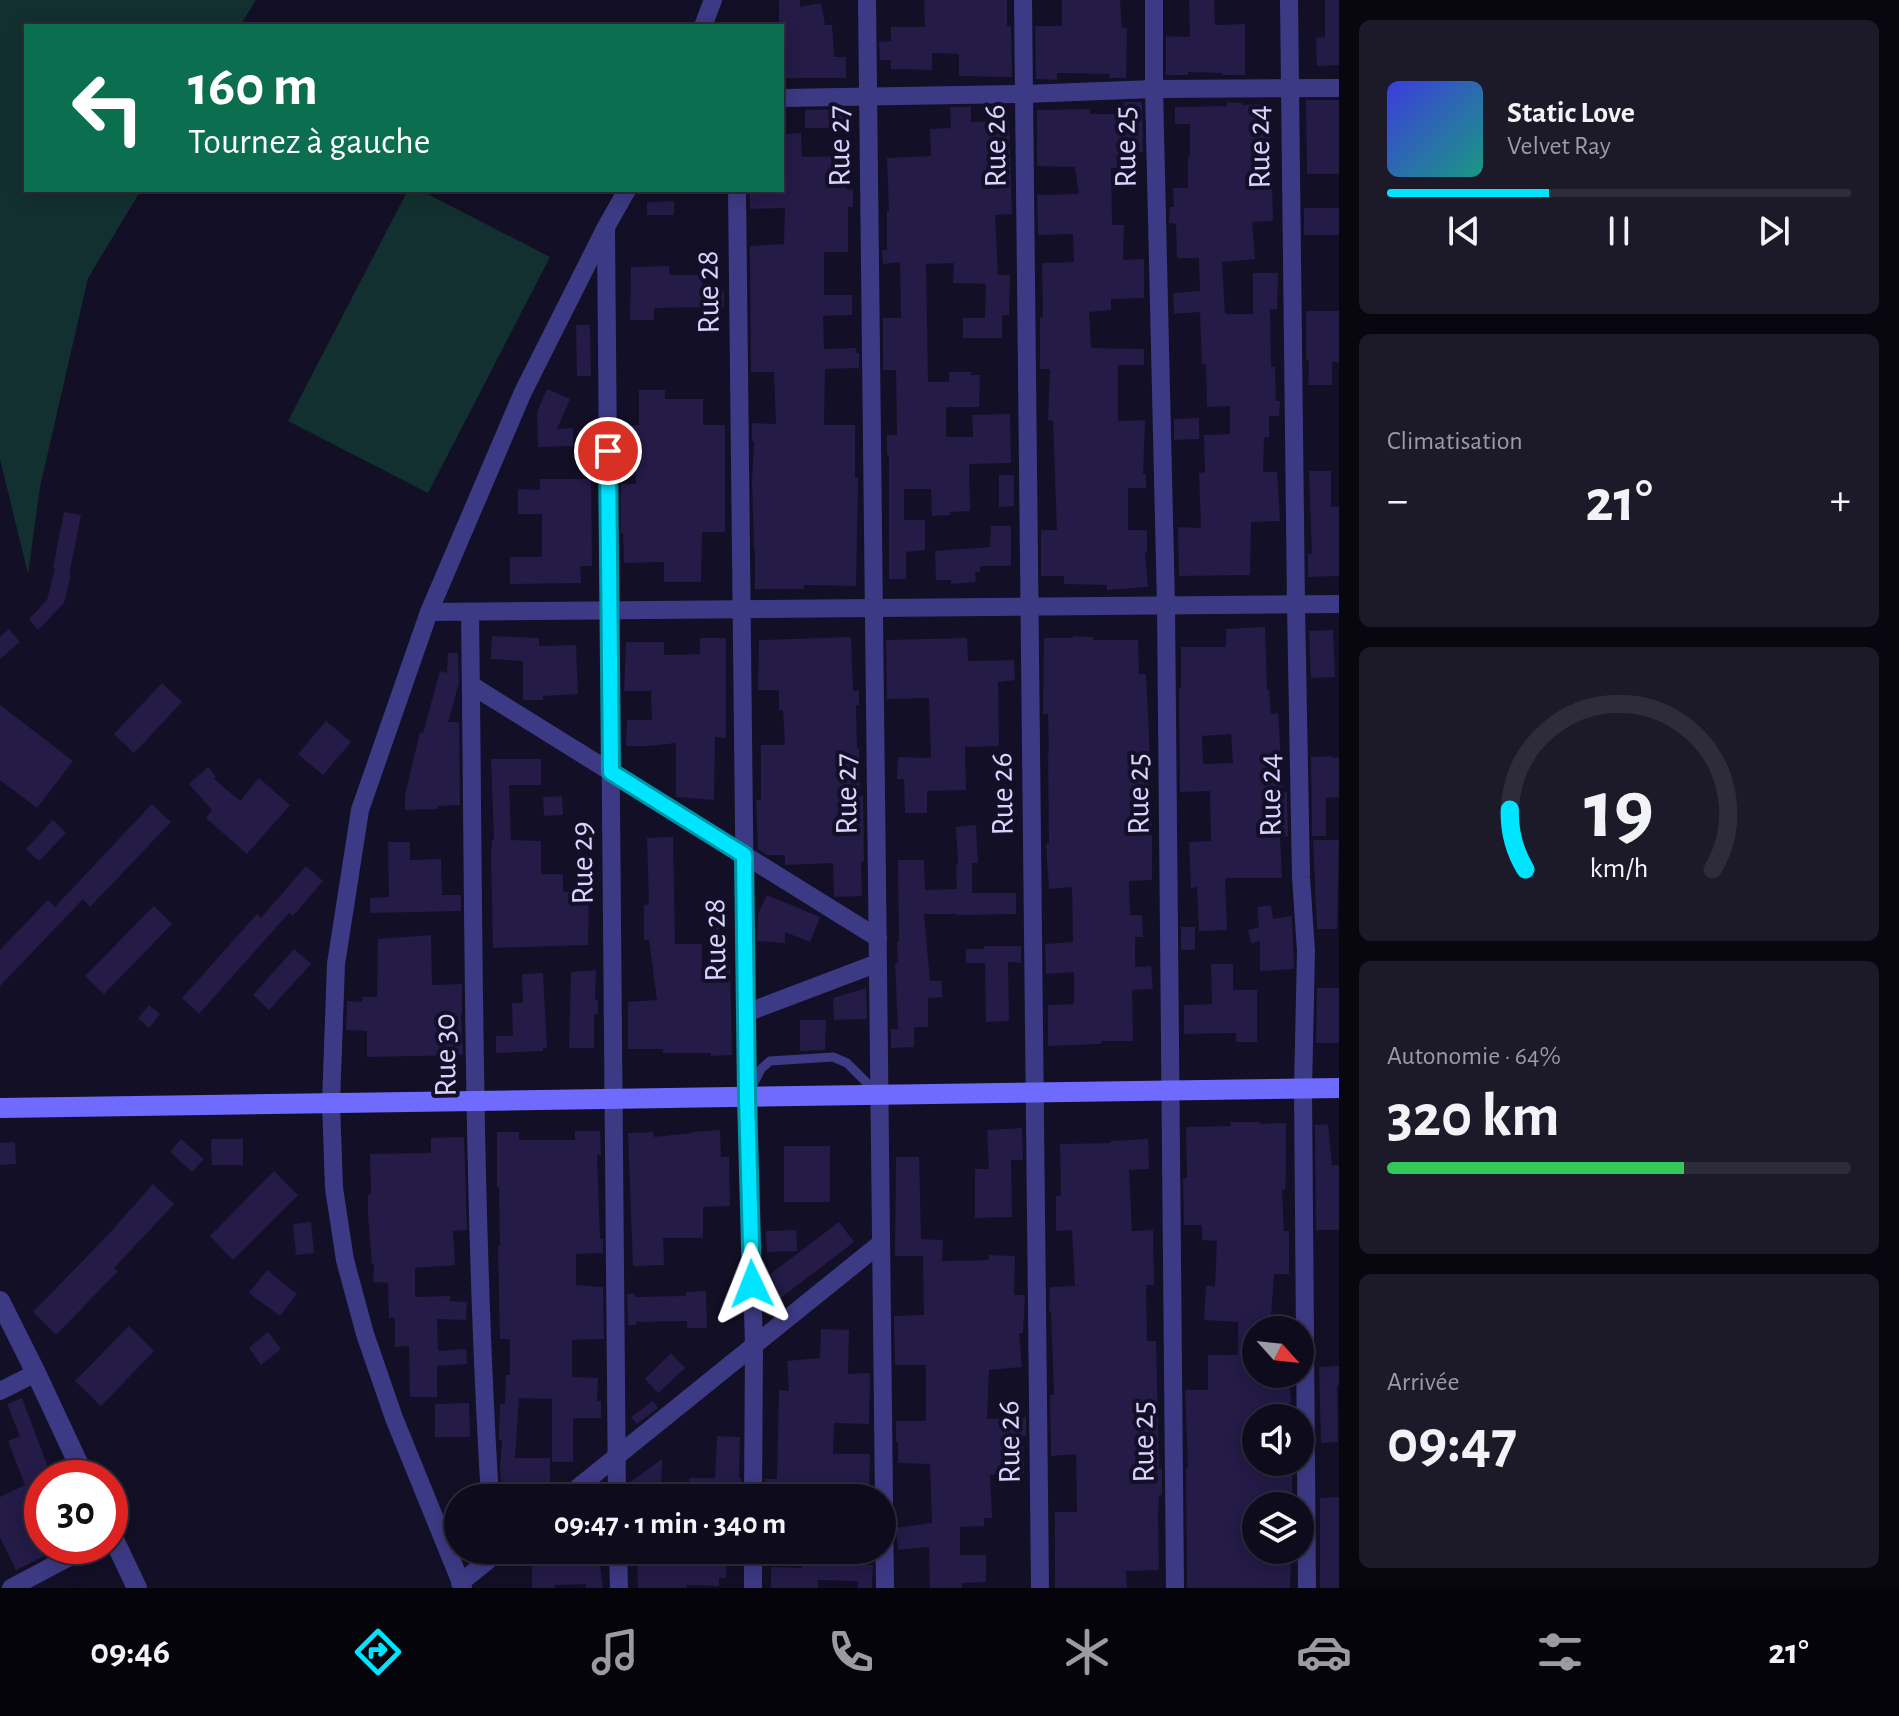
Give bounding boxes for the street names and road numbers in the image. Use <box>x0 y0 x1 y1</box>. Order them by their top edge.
street label: Rue 26 <box>978 104 1012 188</box>
street label: Rue 27 <box>822 105 856 187</box>
street label: Rue 24 <box>1242 105 1276 189</box>
street label: Rue 25 <box>1108 106 1142 188</box>
street label: Rue 28 <box>691 250 725 334</box>
street label: Rue 26 <box>985 752 1019 836</box>
street label: Rue 27 <box>829 753 863 835</box>
street label: Rue 25 <box>1121 753 1155 835</box>
street label: Rue 24 <box>1253 753 1287 837</box>
street label: Rue 29 <box>565 821 599 905</box>
street label: Rue 28 <box>698 898 732 982</box>
street label: Rue 30 <box>428 1013 462 1097</box>
street label: Rue 26 <box>992 1400 1026 1484</box>
street label: Rue 25 <box>1126 1401 1160 1483</box>

